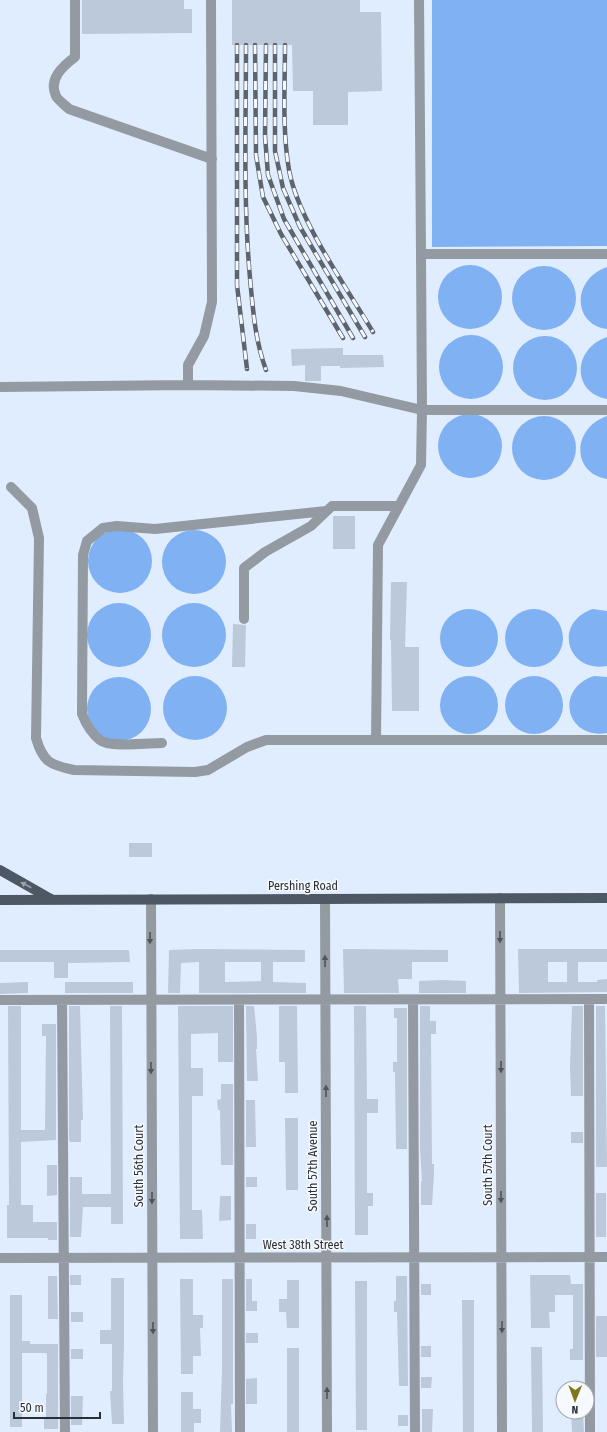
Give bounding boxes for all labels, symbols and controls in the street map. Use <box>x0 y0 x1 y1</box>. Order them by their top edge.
street label: Pershing Road <box>268 879 338 893</box>
one-way arrow <box>20 882 32 888</box>
one-way arrow <box>497 931 503 944</box>
one-way arrow <box>147 932 153 945</box>
one-way arrow <box>322 954 328 967</box>
one-way arrow <box>498 1061 504 1074</box>
one-way arrow <box>148 1062 154 1075</box>
one-way arrow <box>323 1084 329 1097</box>
street label: South 57th Avenue <box>306 1121 320 1211</box>
street label: South 57th Court <box>481 1124 495 1206</box>
street label: South 56th Court <box>132 1125 146 1207</box>
one-way arrow <box>498 1191 504 1204</box>
one-way arrow <box>149 1192 155 1205</box>
one-way arrow <box>323 1215 330 1227</box>
street label: West 38th Street <box>263 1238 343 1252</box>
one-way arrow <box>499 1321 505 1334</box>
one-way arrow <box>150 1322 156 1335</box>
north arrow <box>555 1380 595 1420</box>
one-way arrow <box>324 1386 330 1399</box>
scale bar <box>14 1394 100 1420</box>
text: 50 m <box>20 1401 44 1415</box>
text: N <box>571 1403 578 1416</box>

